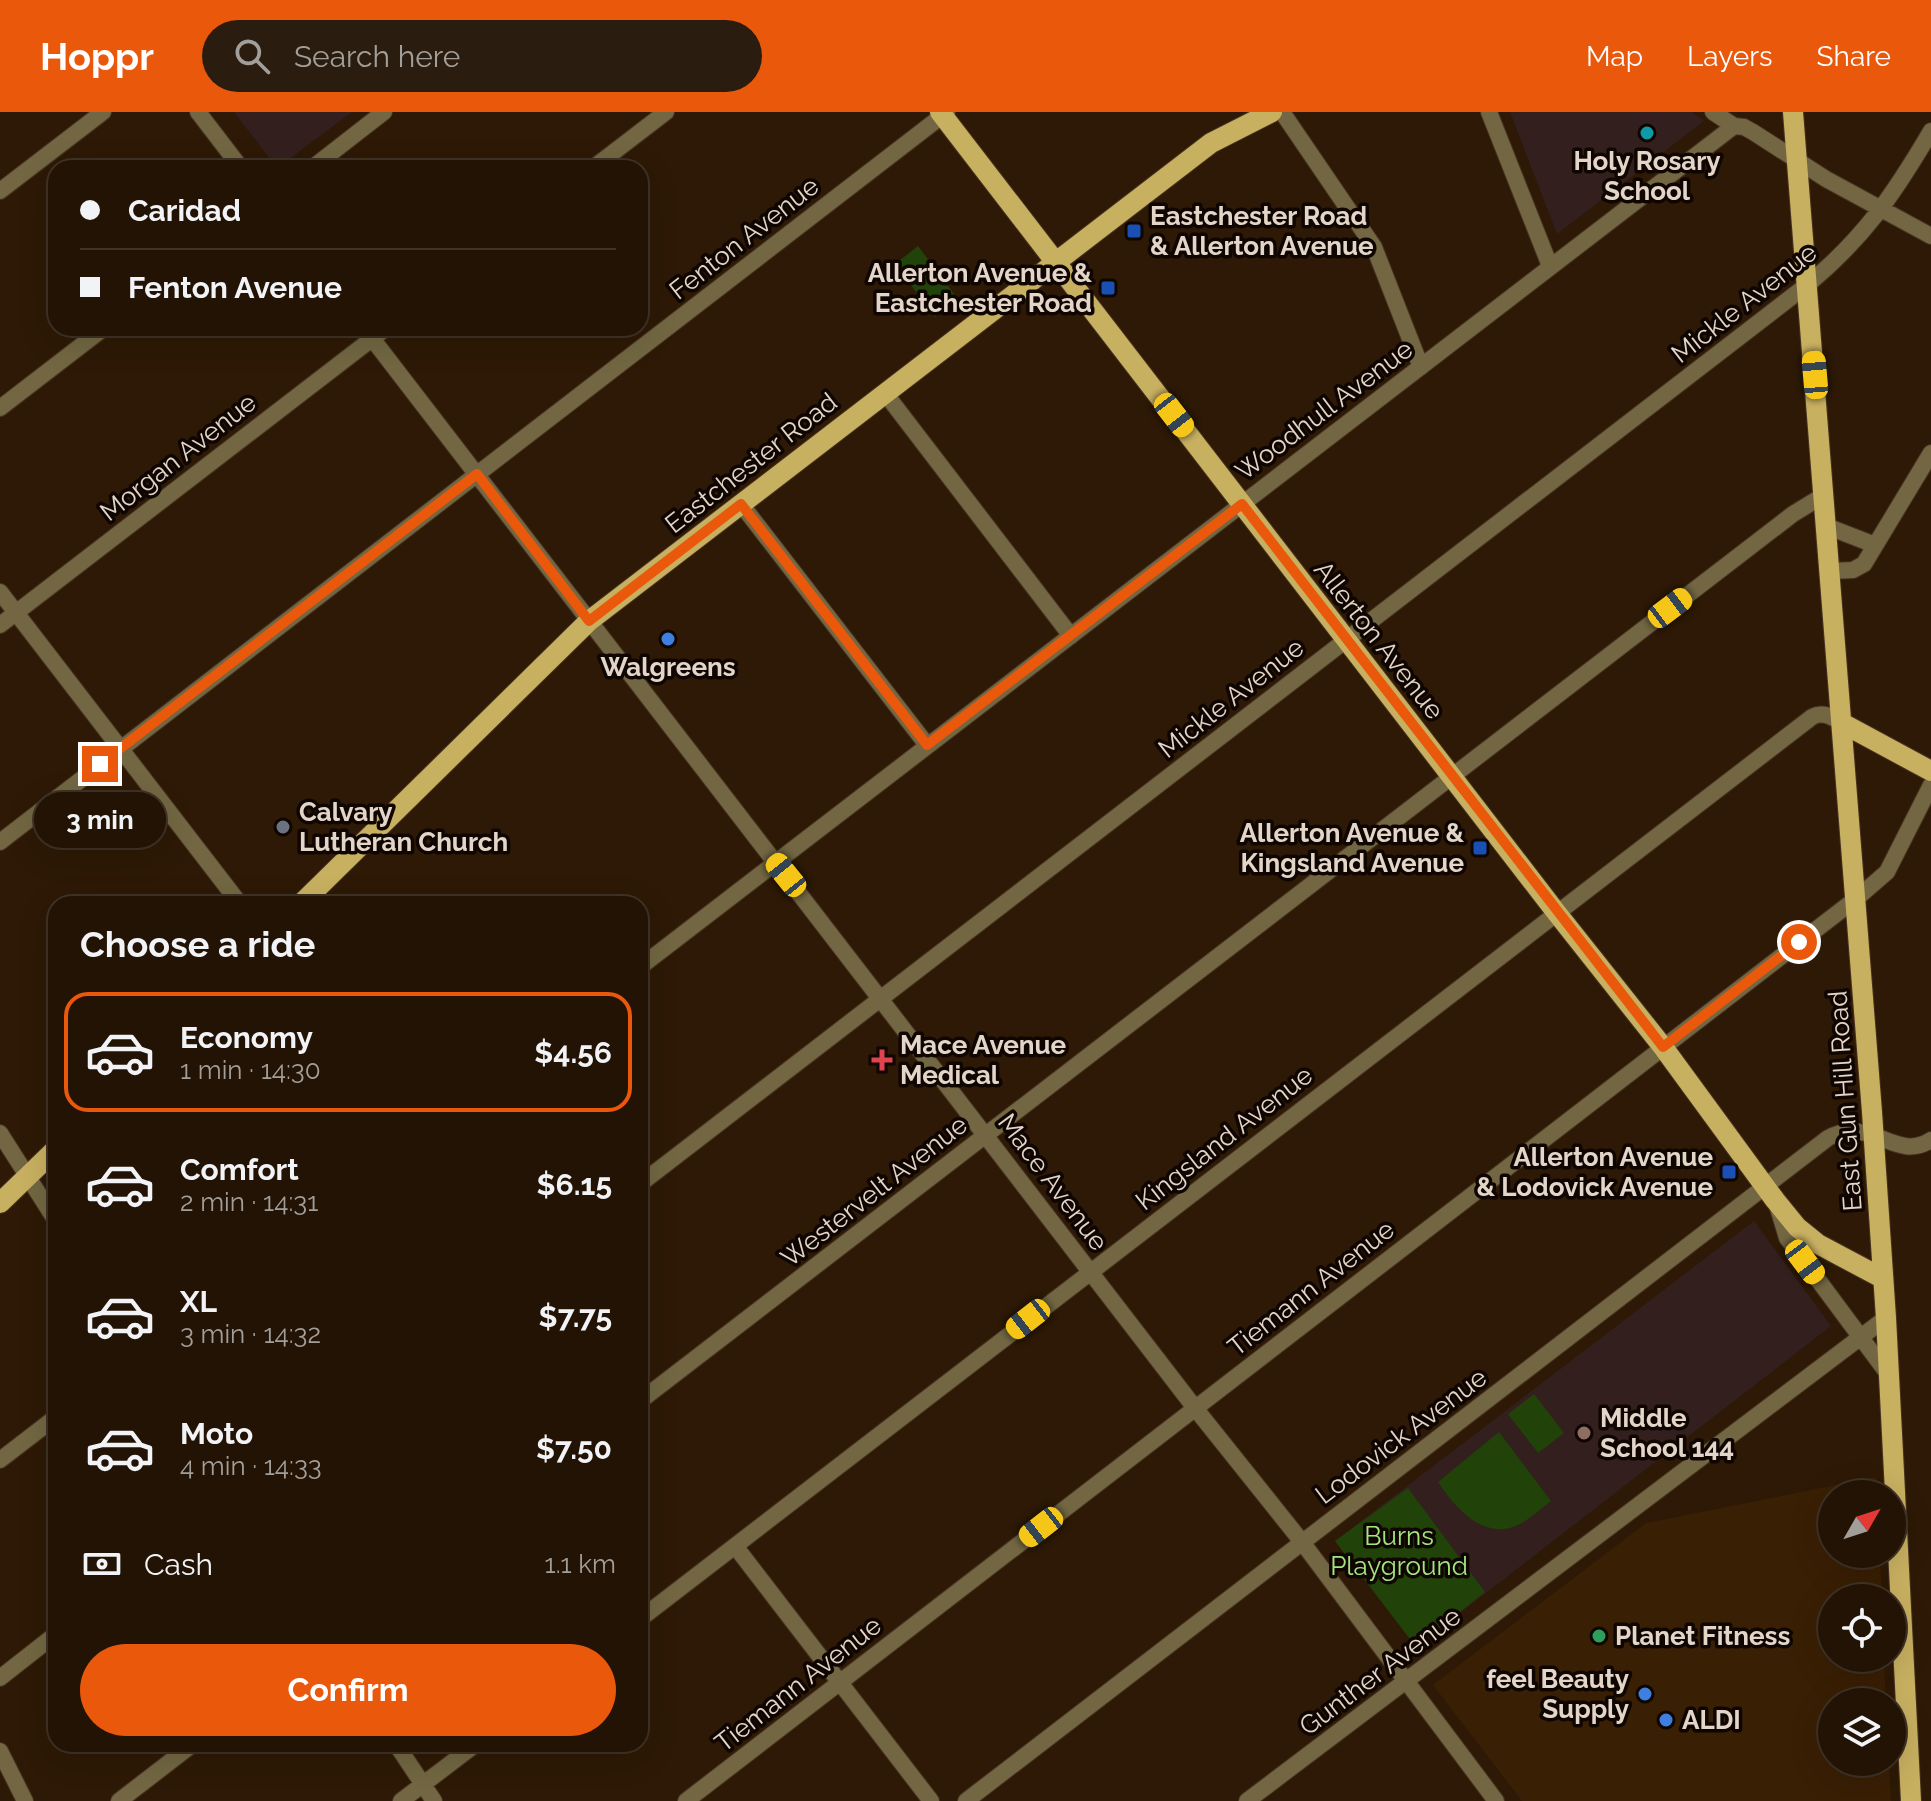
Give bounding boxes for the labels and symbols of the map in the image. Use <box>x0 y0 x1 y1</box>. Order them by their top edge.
marker: Holy Rosary School <box>1638 124 1656 142</box>
place label: Holy Rosary School <box>1573 146 1721 206</box>
street label: Fenton Avenue <box>663 170 825 306</box>
place label: Eastchester Road & Allerton Avenue <box>1150 201 1374 261</box>
marker: Eastchester Road & Allerton Avenue <box>1125 222 1143 240</box>
street label: Mickle Avenue <box>1665 237 1823 369</box>
place label: Allerton Avenue & Eastchester Road <box>868 258 1092 318</box>
marker: Allerton Avenue & Eastchester Road <box>1099 279 1117 297</box>
street label: Woodhull Avenue <box>1230 334 1418 486</box>
car <box>1801 350 1829 400</box>
street label: Morgan Avenue <box>94 387 262 527</box>
street label: Eastchester Road <box>659 387 843 539</box>
car <box>1150 389 1198 441</box>
street label: Allerton Avenue <box>1308 555 1450 725</box>
car <box>1644 584 1696 632</box>
marker: Walgreens <box>659 630 677 648</box>
street label: Mickle Avenue <box>1152 632 1310 764</box>
place label: Walgreens <box>600 652 736 682</box>
route end <box>82 746 118 782</box>
callout: 3 min <box>34 792 166 848</box>
place label: Calvary Lutheran Church <box>299 797 508 857</box>
marker: Calvary Lutheran Church <box>274 818 292 836</box>
place label: Allerton Avenue & Kingsland Avenue <box>1240 818 1464 878</box>
marker: Allerton Avenue & Kingsland Avenue <box>1471 839 1489 857</box>
car <box>762 849 810 901</box>
route start <box>1781 924 1817 960</box>
street label: East Gun Hill Road <box>1822 990 1868 1212</box>
place label: Mace Avenue Medical <box>900 1030 1067 1090</box>
marker: Mace Avenue Medical <box>871 1049 893 1071</box>
street label: Kingsland Avenue <box>1130 1060 1318 1216</box>
street label: Mace Avenue <box>992 1108 1114 1256</box>
street label: Westervelt Avenue <box>775 1109 973 1273</box>
place label: Allerton Avenue & Lodovick Avenue <box>1476 1142 1713 1202</box>
marker: Allerton Avenue & Lodovick Avenue <box>1720 1163 1738 1181</box>
street label: Tiemann Avenue <box>1222 1214 1400 1362</box>
car <box>1781 1236 1829 1288</box>
car <box>1002 1295 1054 1343</box>
street label: Lodovick Avenue <box>1310 1362 1492 1510</box>
place label: Middle School 144 <box>1600 1403 1734 1463</box>
marker: Middle School 144 <box>1575 1424 1593 1442</box>
north arrow <box>1818 1480 1906 1568</box>
car <box>1015 1503 1067 1551</box>
park label: Burns Playground <box>1330 1521 1468 1581</box>
street label: Gunther Avenue <box>1294 1601 1466 1741</box>
street label: Tiemann Avenue <box>709 1610 887 1758</box>
place label: Planet Fitness <box>1615 1621 1790 1651</box>
marker: Planet Fitness <box>1590 1627 1608 1645</box>
place label: feel Beauty Supply <box>1486 1664 1629 1724</box>
marker: feel Beauty Supply <box>1636 1685 1654 1703</box>
place label: ALDI <box>1682 1705 1741 1735</box>
marker: ALDI <box>1657 1711 1675 1729</box>

